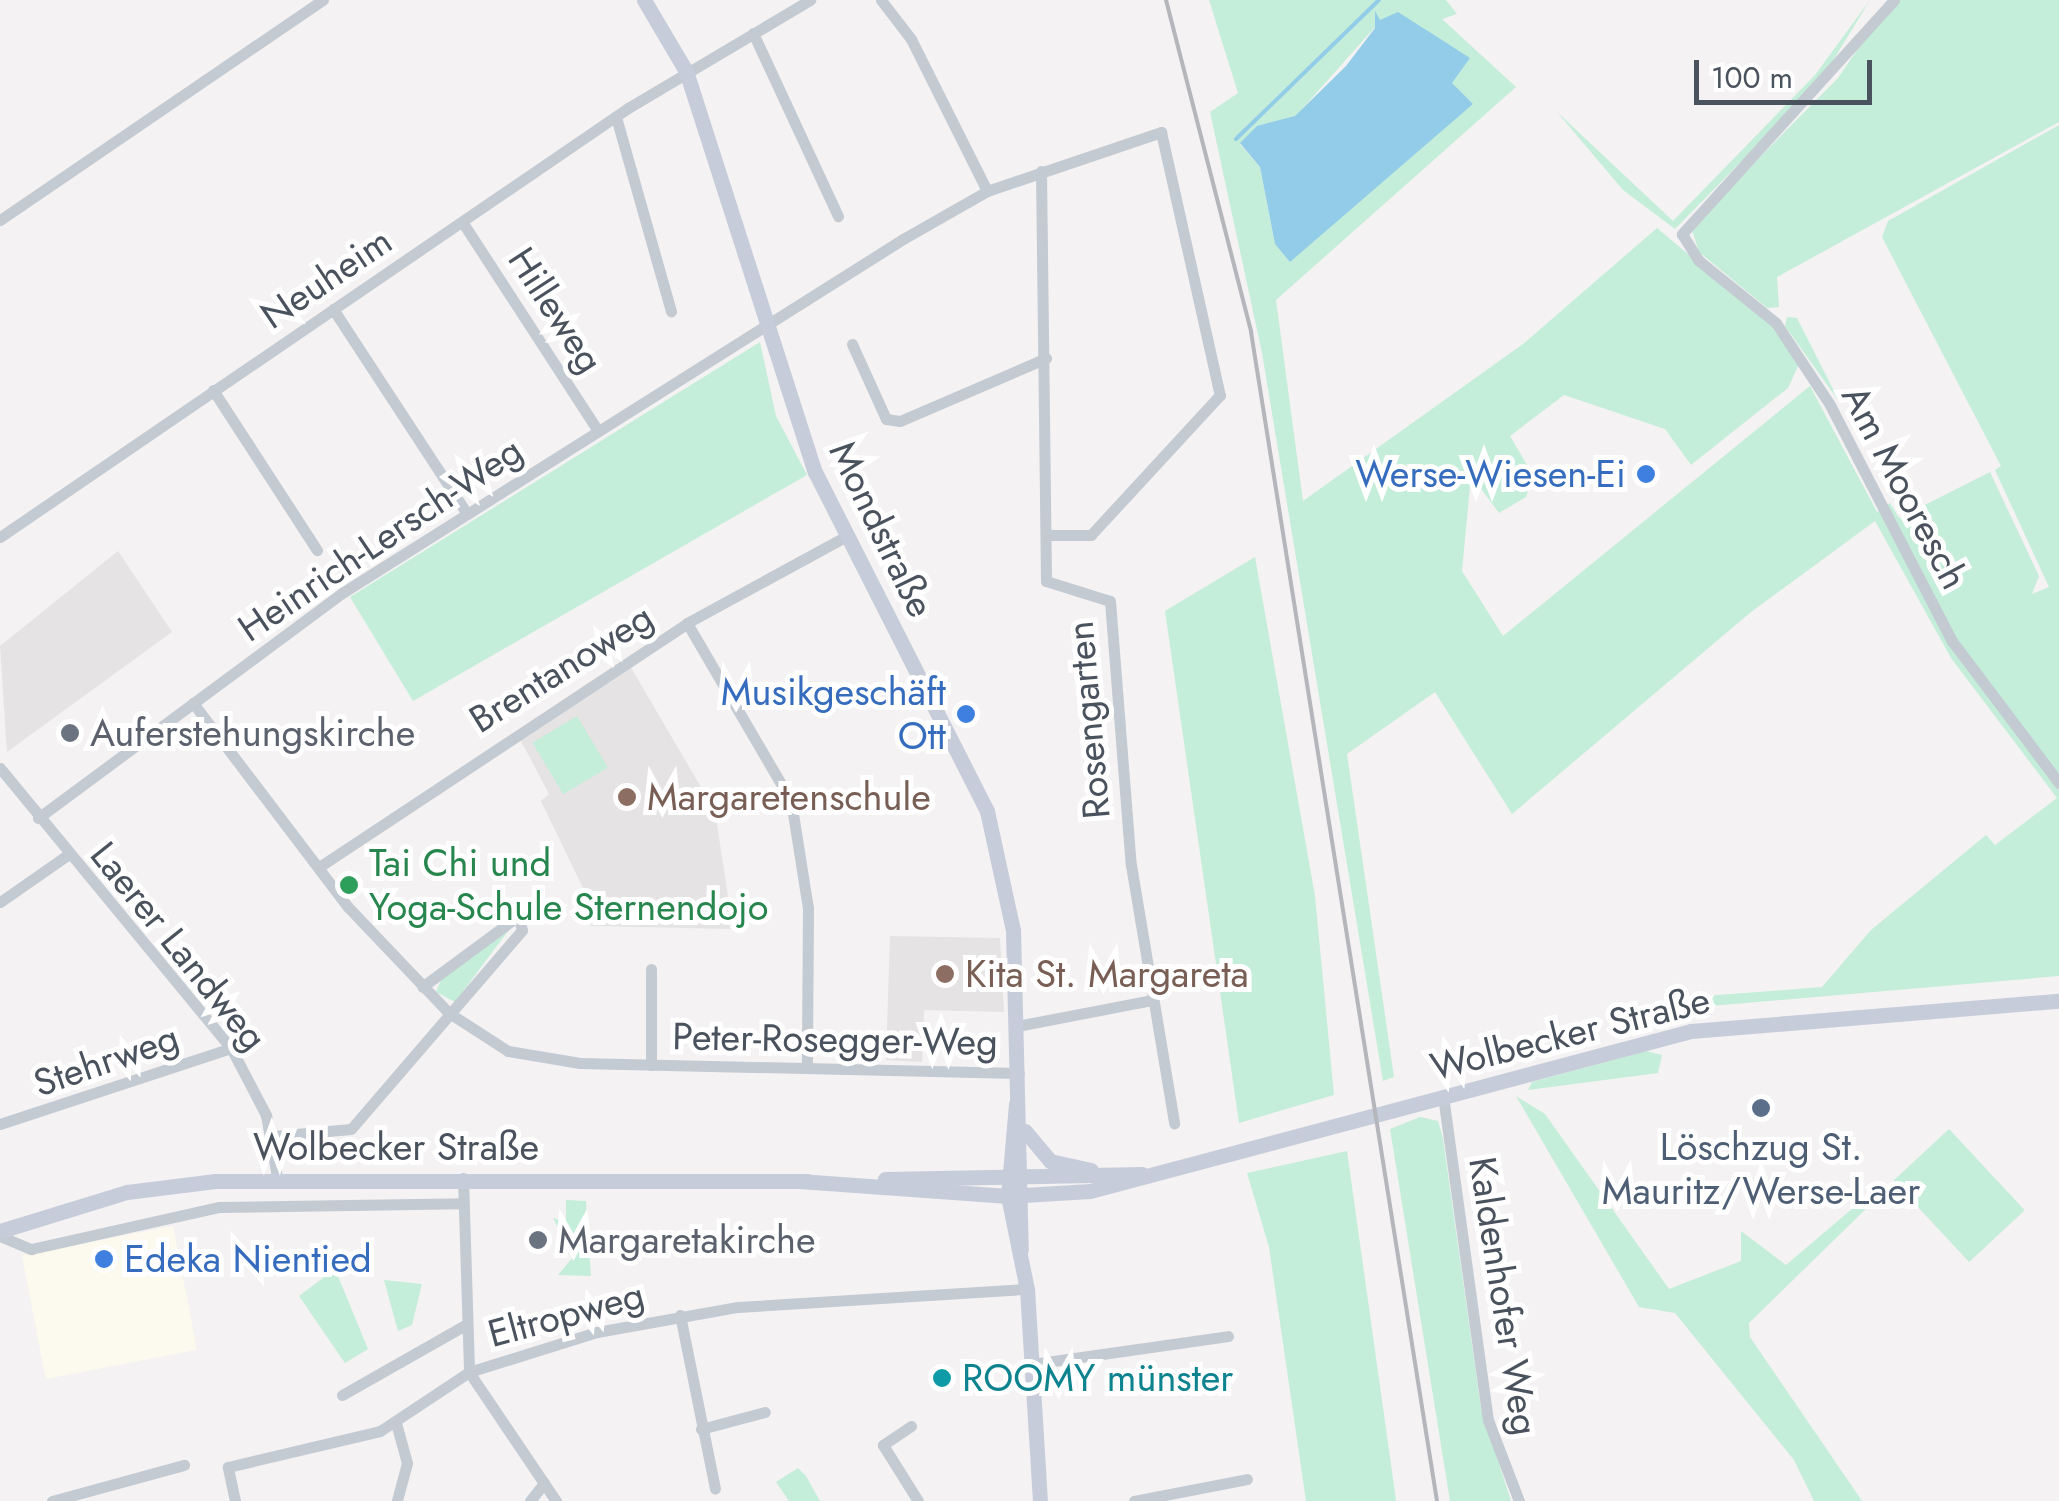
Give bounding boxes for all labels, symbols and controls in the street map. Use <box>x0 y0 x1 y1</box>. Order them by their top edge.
scale bar <box>1699 40 1876 102</box>
text: 100 m <box>1711 56 1793 99</box>
street label: Neuheim <box>252 218 400 338</box>
street label: Hilleweg <box>499 239 613 381</box>
street label: Am Mooresch <box>1832 377 1978 597</box>
street label: Heinrich-Lersch-Weg <box>229 427 531 651</box>
street label: Mondstraße <box>820 434 944 624</box>
place label: Werse-Wiesen-Ei <box>1355 451 1626 497</box>
marker: Werse-Wiesen-Ei <box>1635 463 1657 485</box>
street label: Brentanoweg <box>461 594 661 742</box>
street label: Rosengarten <box>1057 619 1119 821</box>
place label: Musikgeschäft Ott <box>721 669 946 758</box>
marker: Musikgeschäft Ott <box>955 703 977 725</box>
place label: Auferstehungskirche <box>90 710 415 756</box>
marker: Auferstehungskirche <box>59 722 81 744</box>
place label: Margaretenschule <box>647 774 931 820</box>
marker: Margaretenschule <box>616 786 638 808</box>
street label: Laerer Landweg <box>81 833 277 1059</box>
place label: Tai Chi und Yoga-Schule Sternendojo <box>369 840 768 929</box>
marker: Tai Chi und Yoga-Schule Sternendojo <box>338 874 360 896</box>
place label: Kita St. Margareta <box>965 951 1249 997</box>
marker: Kita St. Margareta <box>934 963 956 985</box>
street label: Wolbecker Straße <box>1426 976 1714 1090</box>
street label: Peter-Rosegger-Weg <box>672 1013 998 1065</box>
street label: Stehrweg <box>28 1014 184 1106</box>
marker: Löschzug St. Mauritz/Werse-Laer <box>1750 1097 1772 1119</box>
street label: Wolbecker Straße <box>253 1124 539 1170</box>
place label: Löschzug St. Mauritz/Werse-Laer <box>1602 1124 1920 1214</box>
street label: Kaldenhofer Weg <box>1459 1154 1549 1438</box>
place label: Margaretakirche <box>558 1217 816 1263</box>
marker: Margaretakirche <box>527 1229 549 1251</box>
place label: Edeka Nientied <box>124 1236 372 1282</box>
marker: Edeka Nientied <box>93 1248 115 1270</box>
street label: Eltropweg <box>483 1271 649 1357</box>
place label: ROOMY münster <box>962 1355 1233 1401</box>
marker: ROOMY münster <box>931 1367 953 1389</box>

